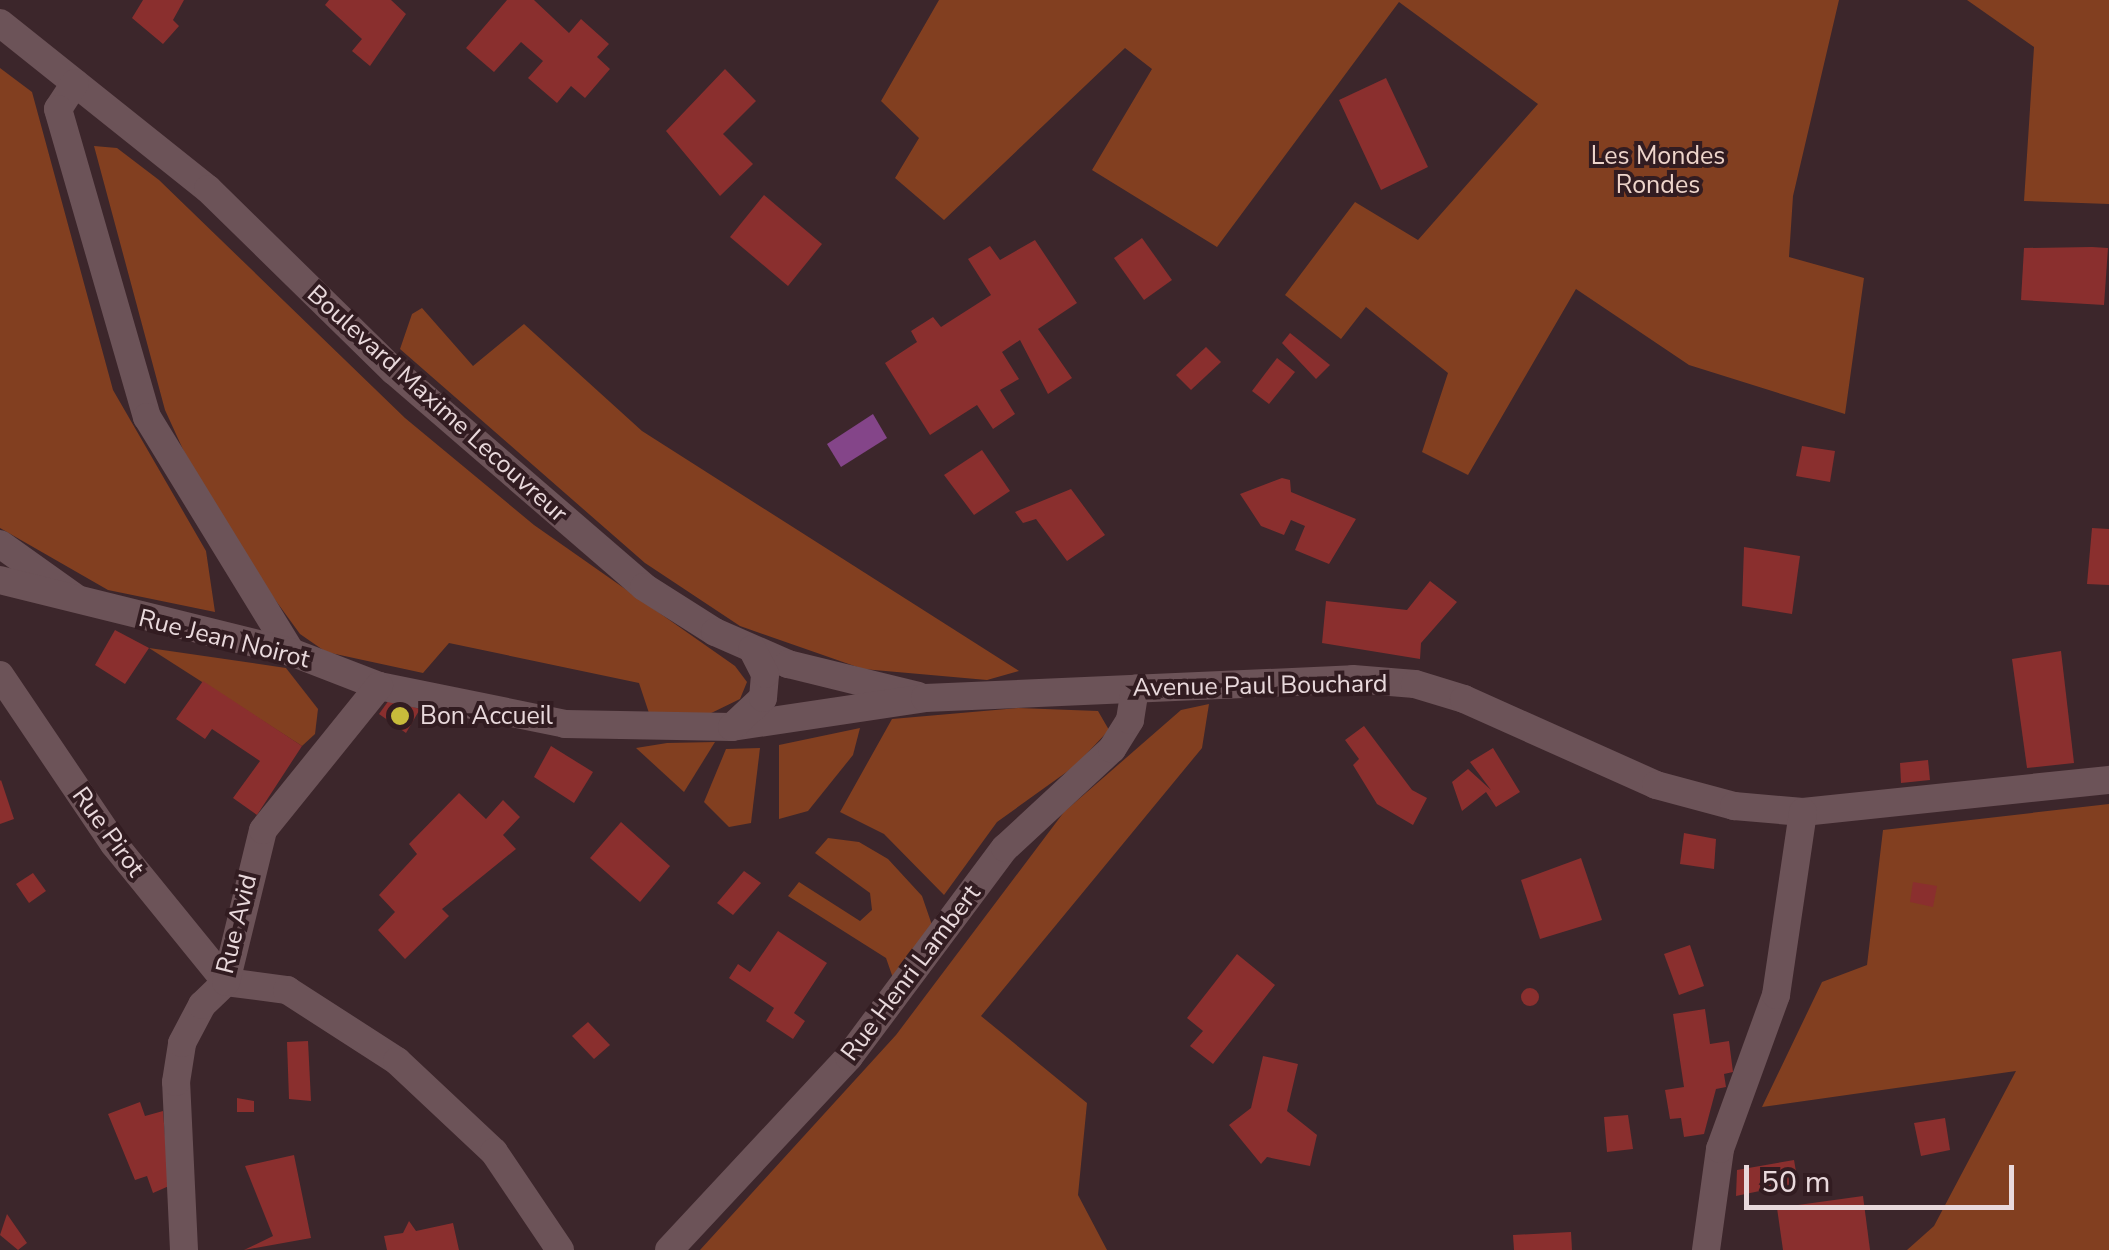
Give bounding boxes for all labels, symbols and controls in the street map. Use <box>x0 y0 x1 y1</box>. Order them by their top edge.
park label: Les Mondes Rondes <box>1591 142 1725 201</box>
street label: Boulevard Maxime Lecouvreur <box>301 279 573 529</box>
street label: Rue Jean Noirot <box>135 603 313 675</box>
street label: Avenue Paul Bouchard <box>1132 669 1388 703</box>
place label: Bon Accueil <box>420 701 553 731</box>
marker: Bon Accueil <box>389 705 411 727</box>
street label: Rue Pirot <box>65 781 151 883</box>
street label: Rue Avid <box>210 871 264 977</box>
street label: Rue Henri Lambert <box>835 879 987 1067</box>
scale bar <box>1749 1145 2019 1207</box>
text: 50 m <box>1761 1162 1830 1203</box>

